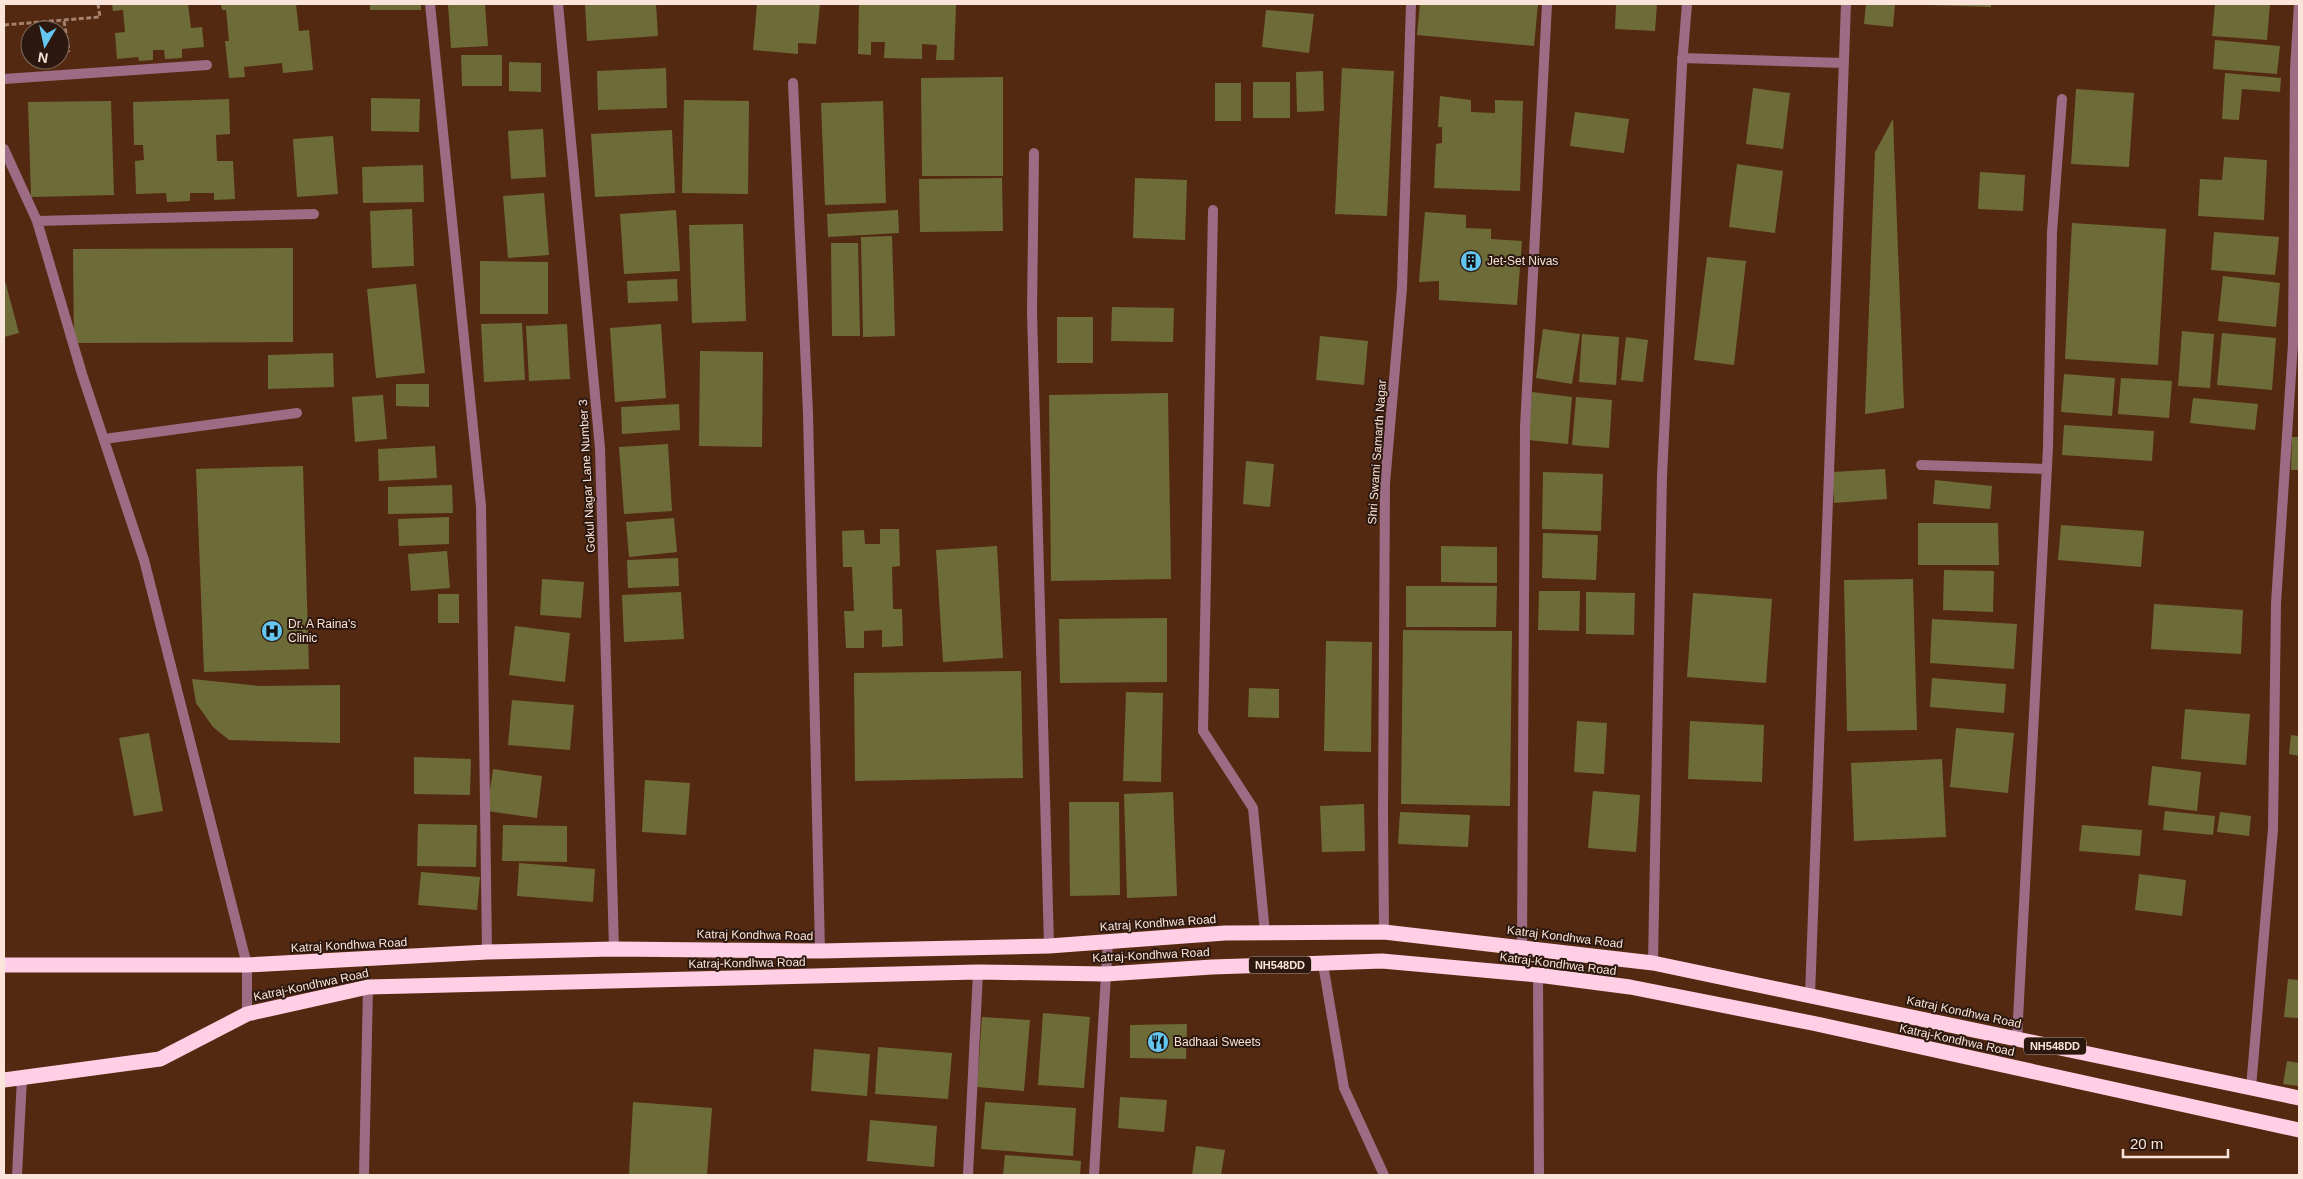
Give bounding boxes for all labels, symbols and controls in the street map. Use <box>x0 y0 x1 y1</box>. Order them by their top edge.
north arrow <box>20 20 70 70</box>
text: N <box>37 49 49 67</box>
building icon: Jet-Set Nivas <box>1459 249 1483 273</box>
place label: Jet-Set Nivas <box>1487 254 1558 268</box>
street label: Shri Swami Samarth Nagar <box>1365 379 1389 525</box>
street label: Gokul Nagar Lane Number 3 <box>576 399 598 553</box>
place label: Dr. A Raina's Clinic <box>288 617 356 645</box>
hospital icon: Dr. A Raina's Clinic <box>260 619 284 643</box>
street label: Katraj Kondhwa Road <box>1099 912 1217 934</box>
street label: Katraj Kondhwa Road <box>1506 923 1624 951</box>
street label: Katraj Kondhwa Road <box>697 927 813 943</box>
street label: Katraj Kondhwa Road <box>290 935 408 955</box>
street label: Katraj-Kondhwa Road <box>1092 945 1210 965</box>
street label: Katraj-Kondhwa Road <box>1499 950 1617 978</box>
street label: Katraj-Kondhwa Road <box>688 955 806 971</box>
road number: NH548DD <box>1249 956 1311 974</box>
street label: Katraj-Kondhwa Road <box>252 966 370 1004</box>
street label: Katraj Kondhwa Road <box>1905 993 2023 1031</box>
street label: Katraj-Kondhwa Road <box>1898 1021 2016 1059</box>
restaurant icon: Badhaai Sweets <box>1146 1030 1170 1054</box>
place label: Badhaai Sweets <box>1174 1035 1261 1049</box>
road number: NH548DD <box>2024 1038 2086 1054</box>
scale bar <box>2123 1126 2228 1158</box>
text: 20 m <box>2130 1135 2163 1152</box>

